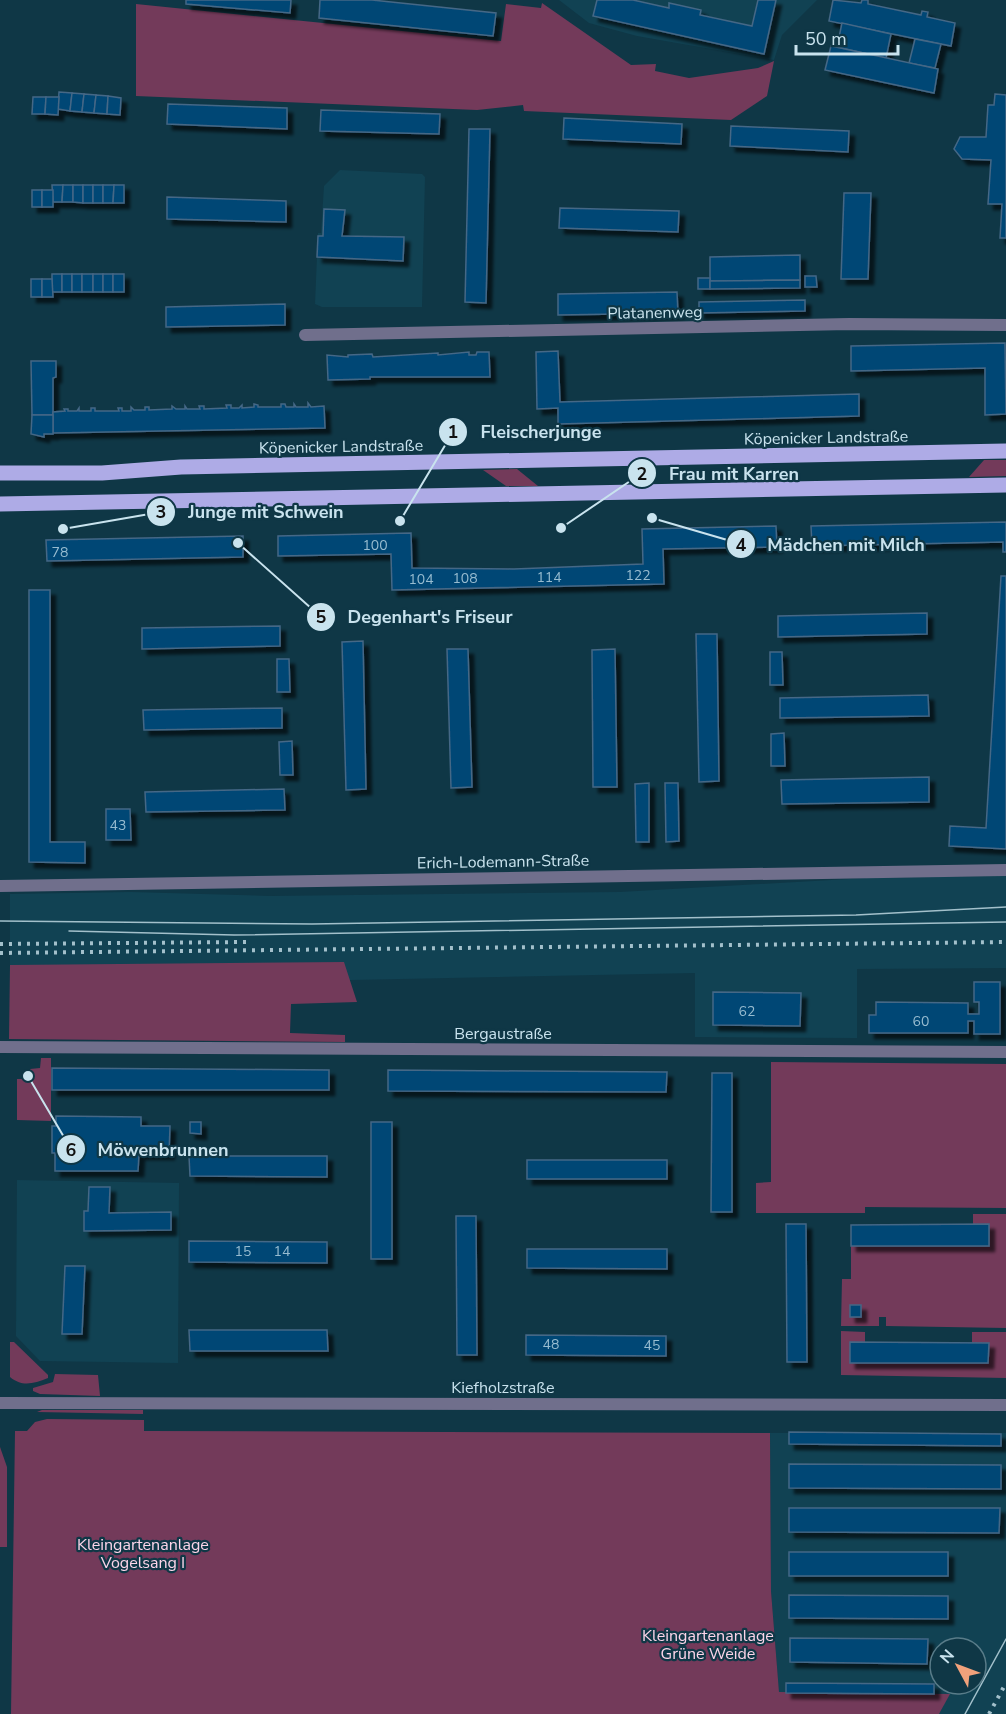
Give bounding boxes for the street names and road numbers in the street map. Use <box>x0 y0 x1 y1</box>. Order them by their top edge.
street label: Platanenweg <box>607 301 703 325</box>
street label: Köpenicker Landstraße <box>744 426 908 450</box>
street label: Köpenicker Landstraße <box>259 435 423 459</box>
street label: Erich-Lodemann-Straße <box>417 849 589 875</box>
street label: Bergaustraße <box>454 1023 552 1045</box>
street label: Kiefholzstraße <box>451 1377 555 1399</box>

